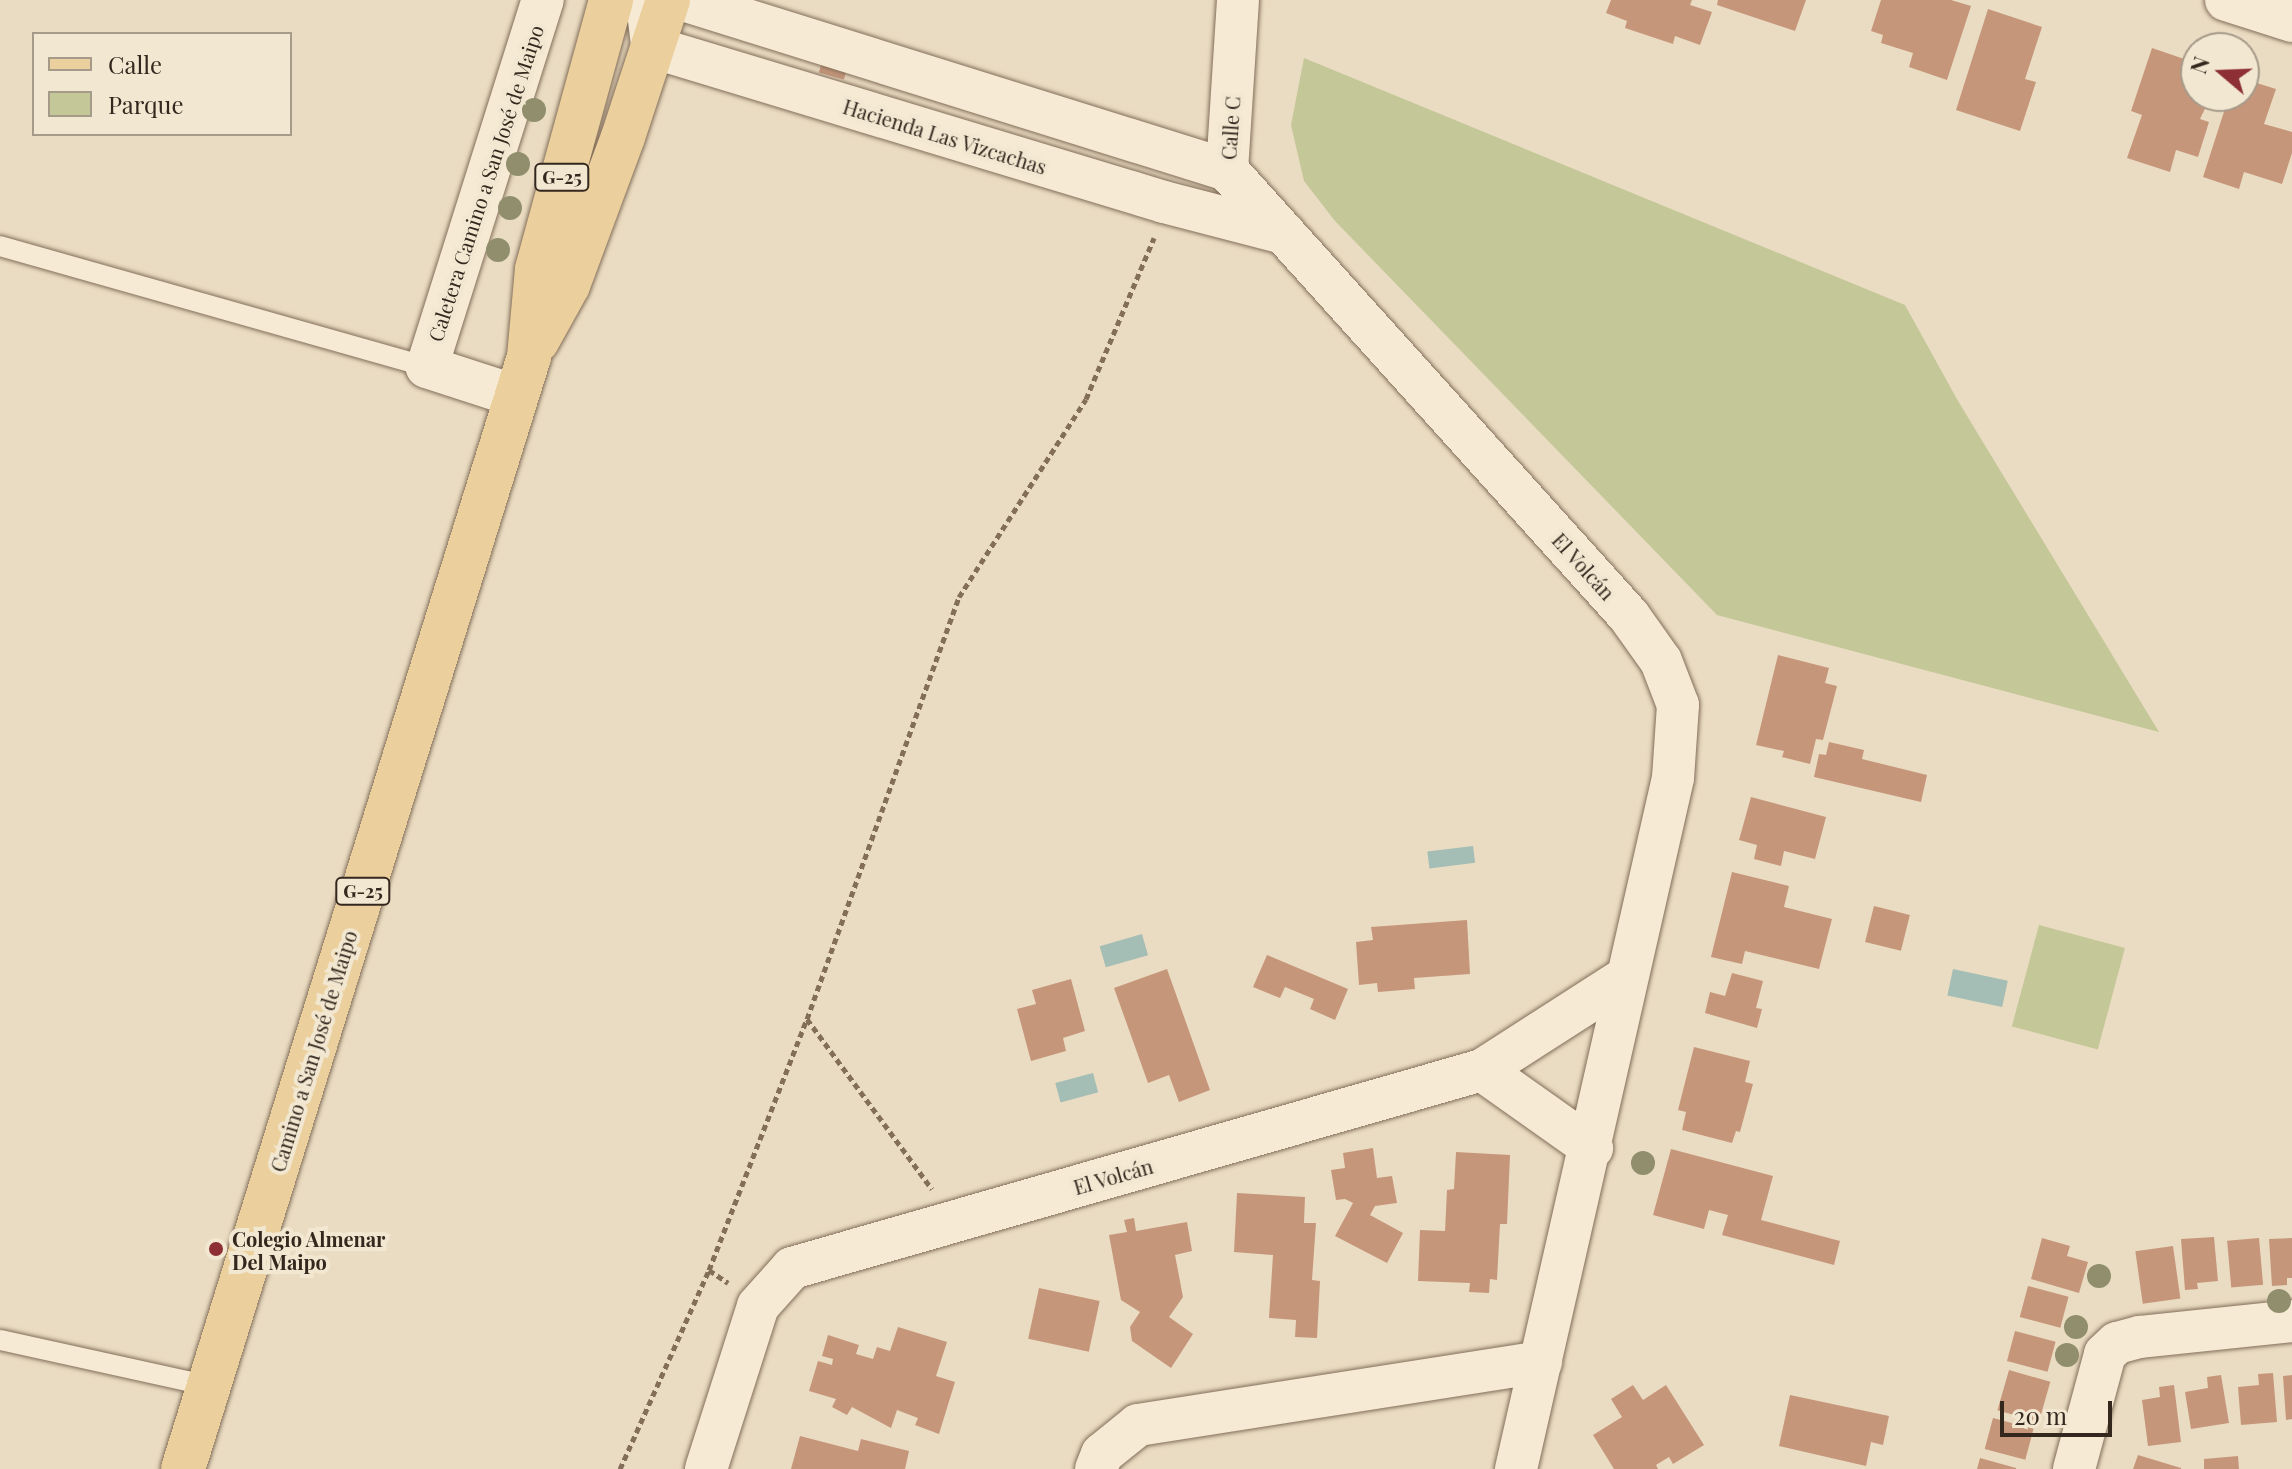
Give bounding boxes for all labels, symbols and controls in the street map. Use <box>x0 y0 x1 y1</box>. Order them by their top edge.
street label: Caletera Camino a San José de Maipo <box>422 21 548 345</box>
legend <box>32 32 292 136</box>
north arrow <box>2180 32 2260 112</box>
text: Calle <box>108 48 162 80</box>
text: N <box>2182 52 2216 77</box>
text: Parque <box>108 88 184 120</box>
street label: Hacienda Las Vizcachas <box>840 93 1050 179</box>
street label: Calle C <box>1216 95 1244 161</box>
road number: G-25 <box>534 163 590 191</box>
street label: El Volcán <box>1548 527 1620 605</box>
road number: G-25 <box>335 877 391 905</box>
street label: Camino a San José de Maipo <box>265 927 361 1175</box>
street label: El Volcán <box>1070 1153 1156 1199</box>
place label: Colegio Almenar Del Maipo <box>232 1226 386 1273</box>
marker: Colegio Almenar Del Maipo <box>207 1240 225 1258</box>
scale bar <box>2004 1385 2116 1435</box>
text: 20 m <box>2014 1399 2067 1431</box>

